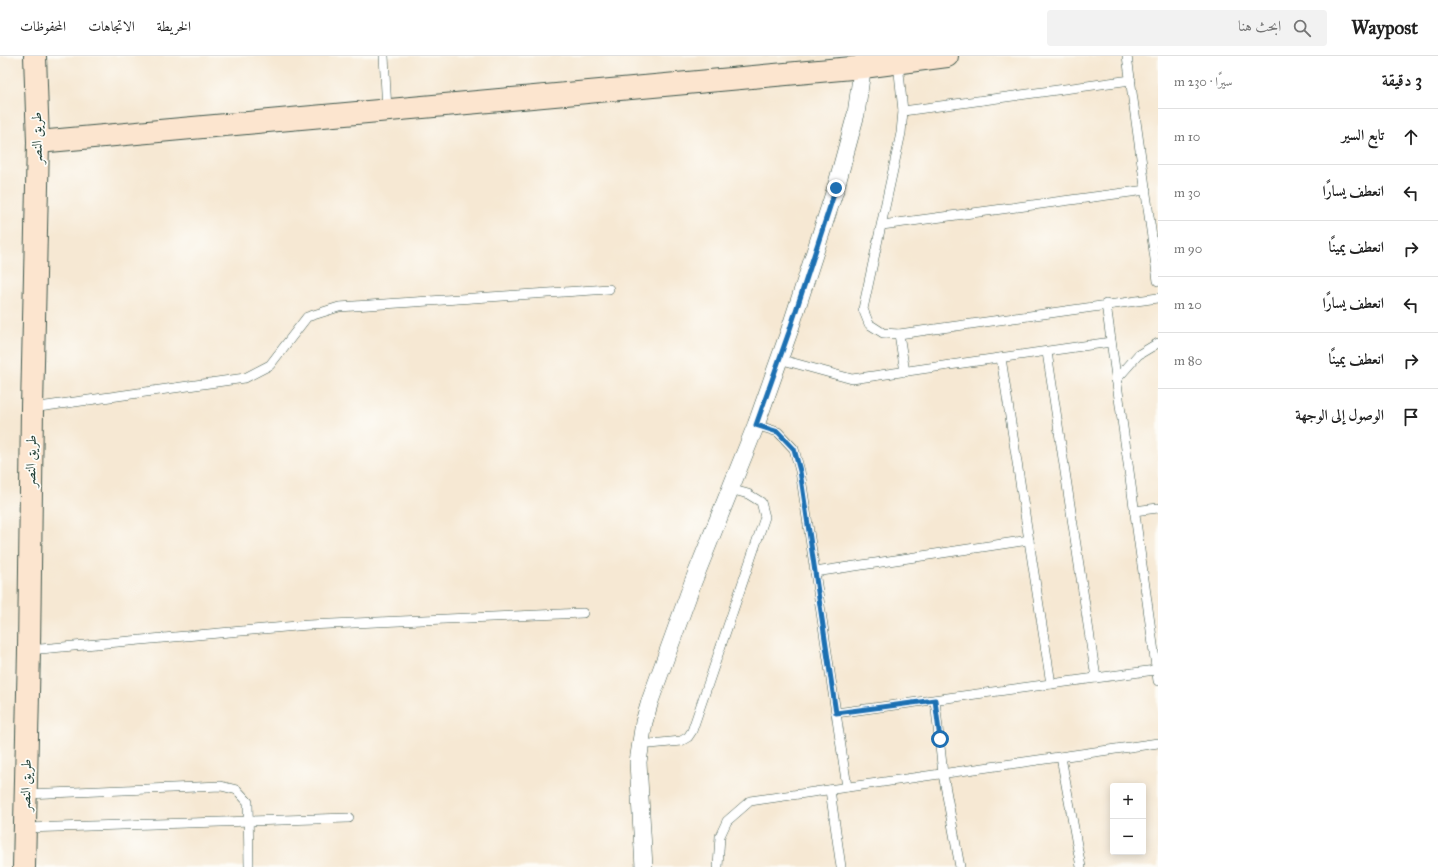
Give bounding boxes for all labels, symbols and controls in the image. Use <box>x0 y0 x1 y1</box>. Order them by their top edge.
search box <box>1047 10 1327 46</box>
text: Waypost <box>1351 16 1418 39</box>
text: ابحث هنا <box>1238 17 1281 35</box>
icon: search <box>1291 17 1313 39</box>
text: المحفوظات <box>20 18 66 35</box>
text: الاتجاهات <box>88 18 135 35</box>
text: الخريطة <box>157 18 191 35</box>
text: 3 دقيقة <box>1382 70 1422 91</box>
text: سيرًا · 230 m <box>1174 74 1233 90</box>
street label: طريق النصر <box>28 112 47 166</box>
text: تابع السير <box>1342 126 1384 144</box>
icon: ahead <box>1400 126 1422 148</box>
text: 10 m <box>1174 129 1200 145</box>
route end <box>827 179 845 197</box>
text: انعطف يسارًا <box>1322 182 1384 200</box>
icon: left <box>1400 182 1422 204</box>
text: 30 m <box>1174 185 1201 201</box>
text: انعطف يمينًا <box>1329 238 1384 256</box>
icon: right <box>1400 238 1422 260</box>
text: 90 m <box>1174 241 1202 257</box>
text: انعطف يسارًا <box>1322 294 1384 312</box>
icon: left <box>1400 294 1422 316</box>
text: 20 m <box>1174 297 1202 313</box>
text: انعطف يمينًا <box>1329 350 1384 368</box>
icon: right <box>1400 350 1422 372</box>
text: 80 m <box>1174 353 1202 369</box>
text: الوصول إلى الوجهة <box>1295 406 1384 424</box>
icon: arrive <box>1400 406 1422 428</box>
street label: طريق النصر <box>22 435 41 489</box>
route start <box>931 730 949 748</box>
street label: طريق النصر <box>17 759 36 813</box>
map controls <box>1110 783 1146 855</box>
button: + <box>1110 783 1146 819</box>
button: − <box>1110 819 1146 855</box>

